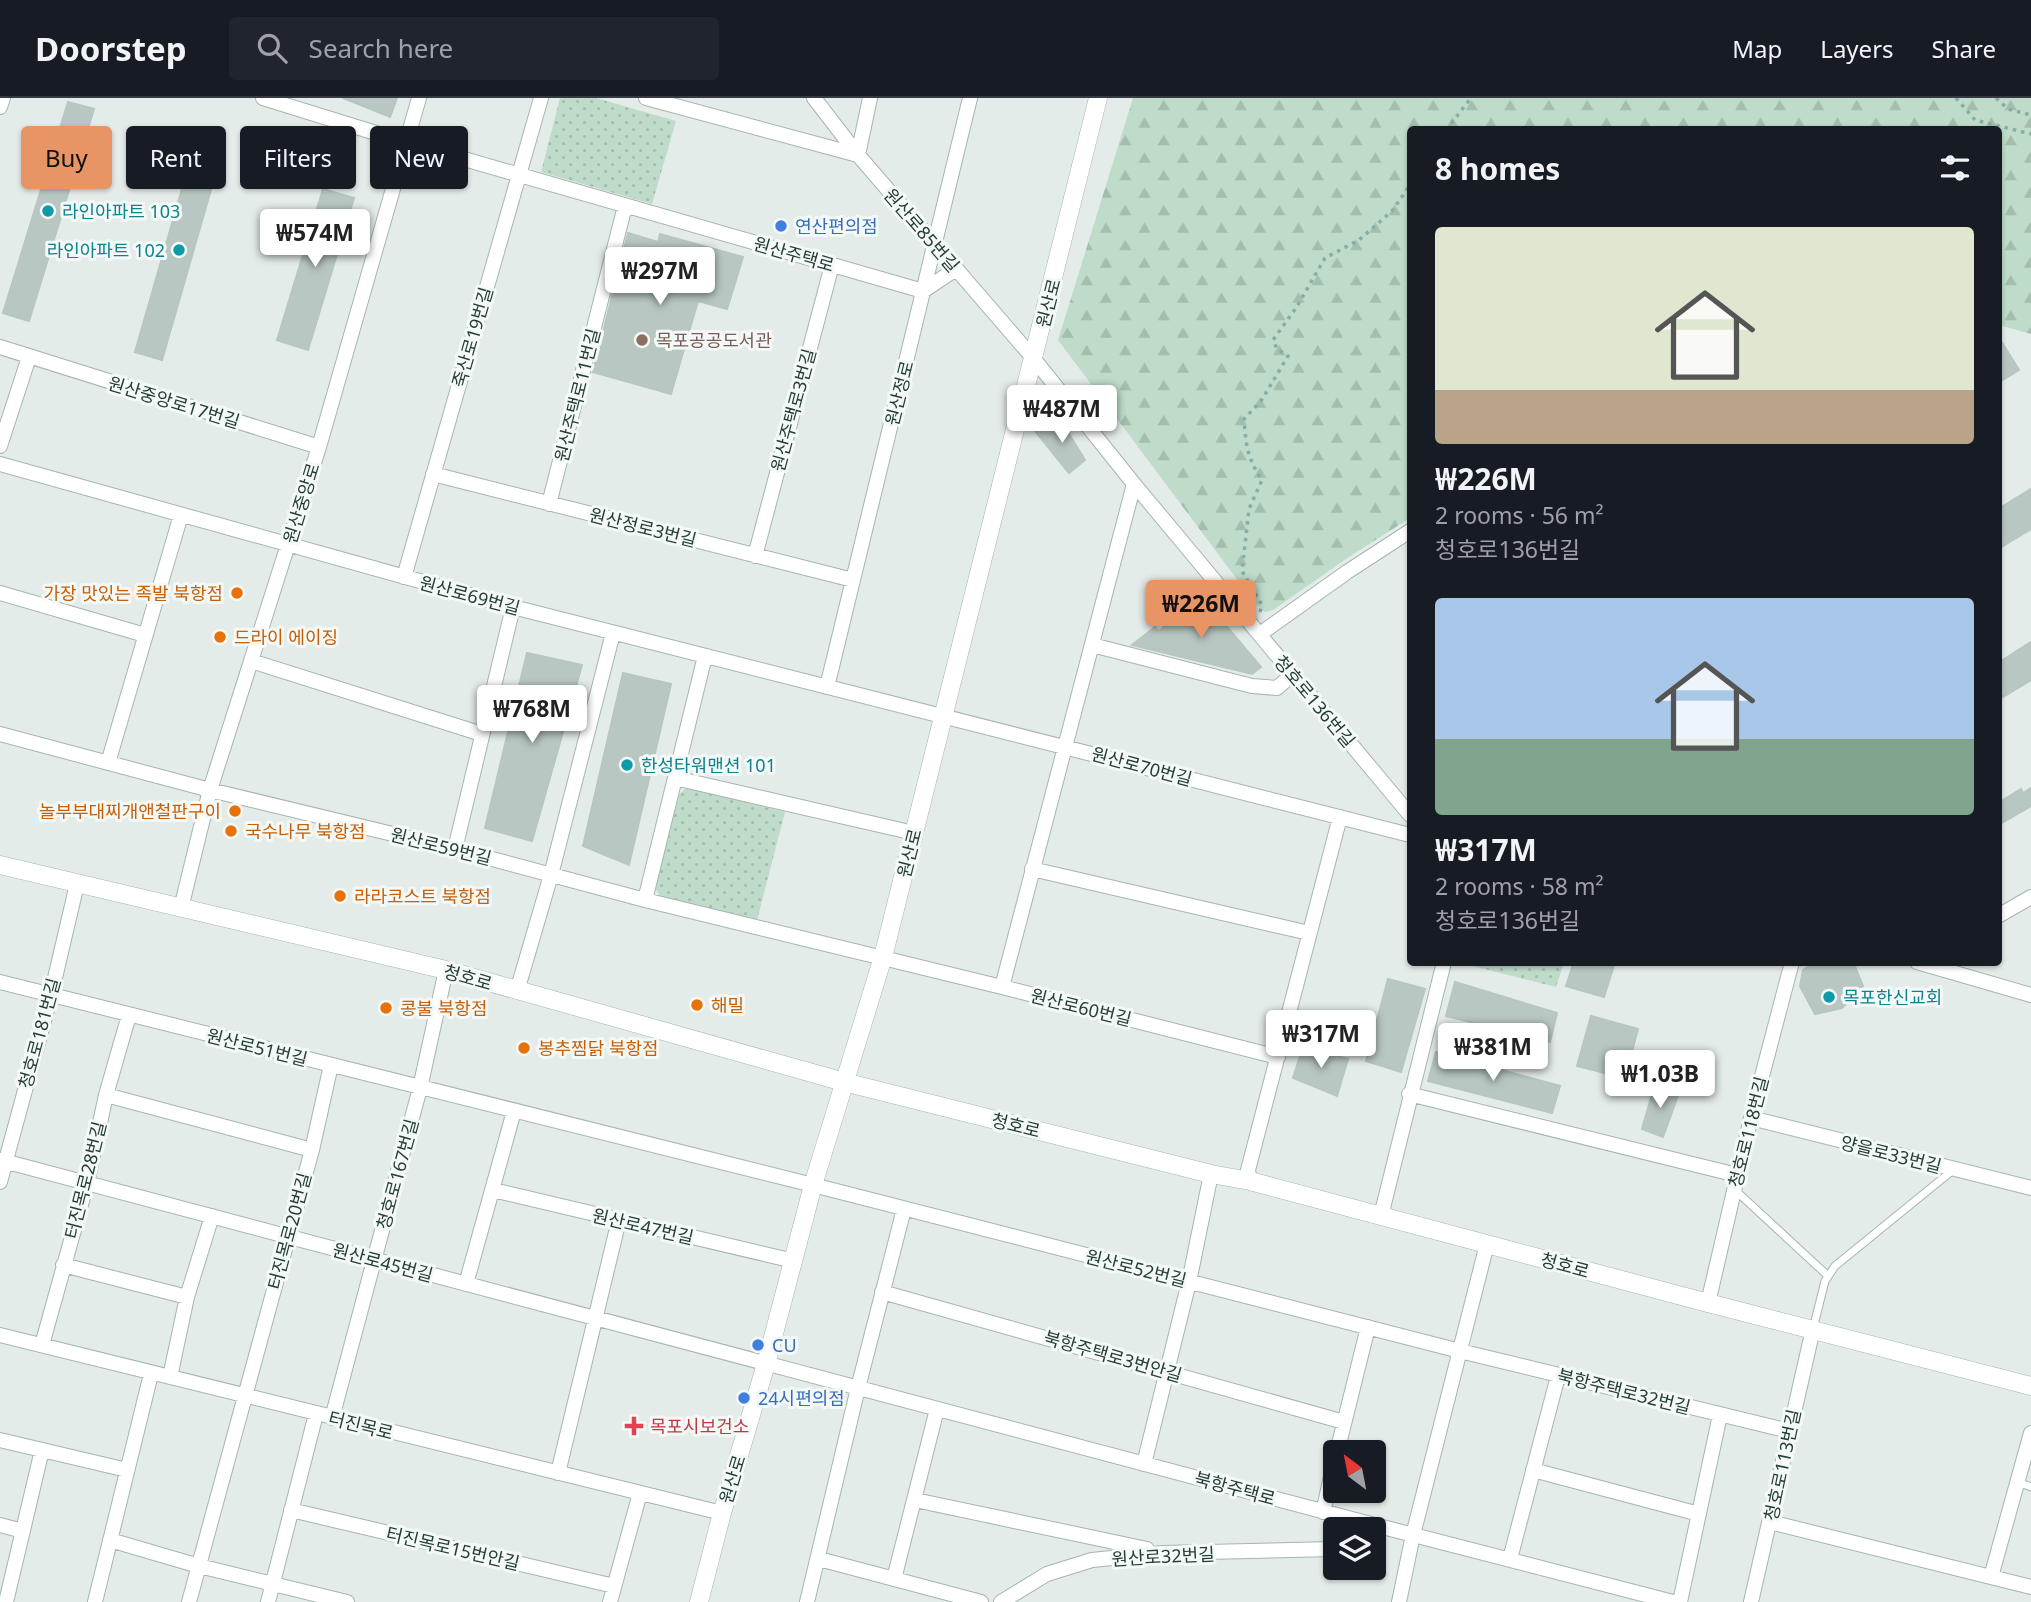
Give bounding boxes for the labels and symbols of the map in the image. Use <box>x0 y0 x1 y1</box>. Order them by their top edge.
street label: 원산로85번길 <box>879 183 965 277</box>
place label: 라인아파트 103 <box>62 199 180 223</box>
marker: 라인아파트 103 <box>40 203 56 219</box>
pin: ₩574M <box>266 209 364 269</box>
place label: 연산편의점 <box>795 214 878 238</box>
marker: 연산편의점 <box>773 218 789 234</box>
street label: 원산주택로 <box>751 231 837 277</box>
place label: 라인아파트 102 <box>47 238 165 262</box>
marker: 라인아파트 102 <box>171 242 187 258</box>
pin: ₩297M <box>611 248 709 307</box>
street label: 원산로 <box>1030 276 1066 330</box>
street label: 죽산로19번길 <box>446 284 498 390</box>
street label: 원산주택로11번길 <box>549 326 605 464</box>
place label: 목포공공도서관 <box>656 328 772 352</box>
marker: 목포공공도서관 <box>634 332 650 348</box>
street label: 원산주택로3번길 <box>765 346 821 474</box>
street label: 원산정로 <box>879 358 919 428</box>
street label: 원산중앙로17번길 <box>105 371 243 433</box>
pin: ₩487M <box>1013 386 1111 445</box>
street label: 원산중앙로 <box>277 460 325 546</box>
street label: 원산정로3번길 <box>587 502 699 552</box>
street label: 원산로69번길 <box>417 570 523 620</box>
pin: ₩226M <box>1152 580 1250 640</box>
place label: 가장 맛있는 족발 북항점 <box>43 581 223 605</box>
marker: 가장 맛있는 족발 북항점 <box>229 585 245 601</box>
place label: 드라이 에이징 <box>234 625 338 649</box>
marker: 드라이 에이징 <box>212 629 228 645</box>
street label: 청호로136번길 <box>1269 650 1361 752</box>
pin: ₩768M <box>483 686 581 745</box>
street label: 원산로70번길 <box>1089 741 1195 791</box>
place label: 한성타워맨션 101 <box>641 753 776 777</box>
marker: 한성타워맨션 101 <box>619 757 635 773</box>
place label: 놀부부대찌개앤철판구이 <box>39 799 221 823</box>
marker: 놀부부대찌개앤철판구이 <box>227 803 243 819</box>
place label: 국수나무 북항점 <box>245 819 366 843</box>
street label: 원산로59번길 <box>388 822 494 870</box>
marker: 국수나무 북항점 <box>223 823 239 839</box>
street label: 원산로 <box>891 826 927 880</box>
place label: 라라코스트 북항점 <box>354 884 491 908</box>
marker: 라라코스트 북항점 <box>332 888 348 904</box>
street label: 청호로 <box>441 959 495 995</box>
street label: 청호로181번길 <box>13 975 65 1091</box>
street label: 원산로60번길 <box>1028 983 1134 1031</box>
place label: 목포한신교회 <box>1843 985 1942 1009</box>
marker: 목포한신교회 <box>1821 989 1837 1005</box>
place label: 해밀 <box>711 993 744 1017</box>
place label: 콩불 북항점 <box>400 996 487 1020</box>
marker: 해밀 <box>689 997 705 1013</box>
marker: 콩불 북항점 <box>378 1000 394 1016</box>
pin: ₩317M <box>1272 1010 1370 1070</box>
street label: 원산로51번길 <box>204 1023 310 1071</box>
pin: ₩381M <box>1444 1024 1542 1083</box>
place label: 봉추찜닭 북항점 <box>538 1036 659 1060</box>
marker: 봉추찜닭 북항점 <box>516 1040 532 1056</box>
pin: ₩1.03B <box>1603 1051 1717 1110</box>
street label: 청호로118번길 <box>1723 1074 1773 1190</box>
street label: 청호로 <box>989 1107 1043 1143</box>
street label: 청호로167번길 <box>371 1116 423 1232</box>
street label: 터진목로28번길 <box>59 1119 111 1241</box>
street label: 양을로33번길 <box>1838 1130 1944 1178</box>
street label: 터진목로20번길 <box>262 1170 316 1292</box>
street label: 원산로47번길 <box>590 1203 696 1249</box>
street label: 원산로45번길 <box>330 1237 436 1287</box>
street label: 원산로52번길 <box>1083 1244 1189 1292</box>
street label: 청호로 <box>1538 1247 1592 1283</box>
street label: 북항주택로3번안길 <box>1041 1325 1185 1387</box>
place label: CU <box>772 1333 797 1357</box>
marker: CU <box>750 1337 766 1353</box>
street label: 북항주택로32번길 <box>1555 1363 1693 1419</box>
place label: 24시편의점 <box>758 1386 845 1410</box>
marker: 24시편의점 <box>736 1390 752 1406</box>
street label: 터진목로 <box>326 1405 396 1445</box>
street label: 청호로113번길 <box>1758 1407 1806 1523</box>
place label: 목포시보건소 <box>650 1414 749 1438</box>
marker: 목포시보건소 <box>624 1416 644 1436</box>
north arrow <box>1323 1440 1386 1503</box>
street label: 원산로 <box>713 1452 751 1506</box>
street label: 북항주택로 <box>1192 1466 1278 1510</box>
street label: 터진목로15번안길 <box>384 1521 522 1575</box>
street label: 원산로32번길 <box>1111 1541 1215 1571</box>

